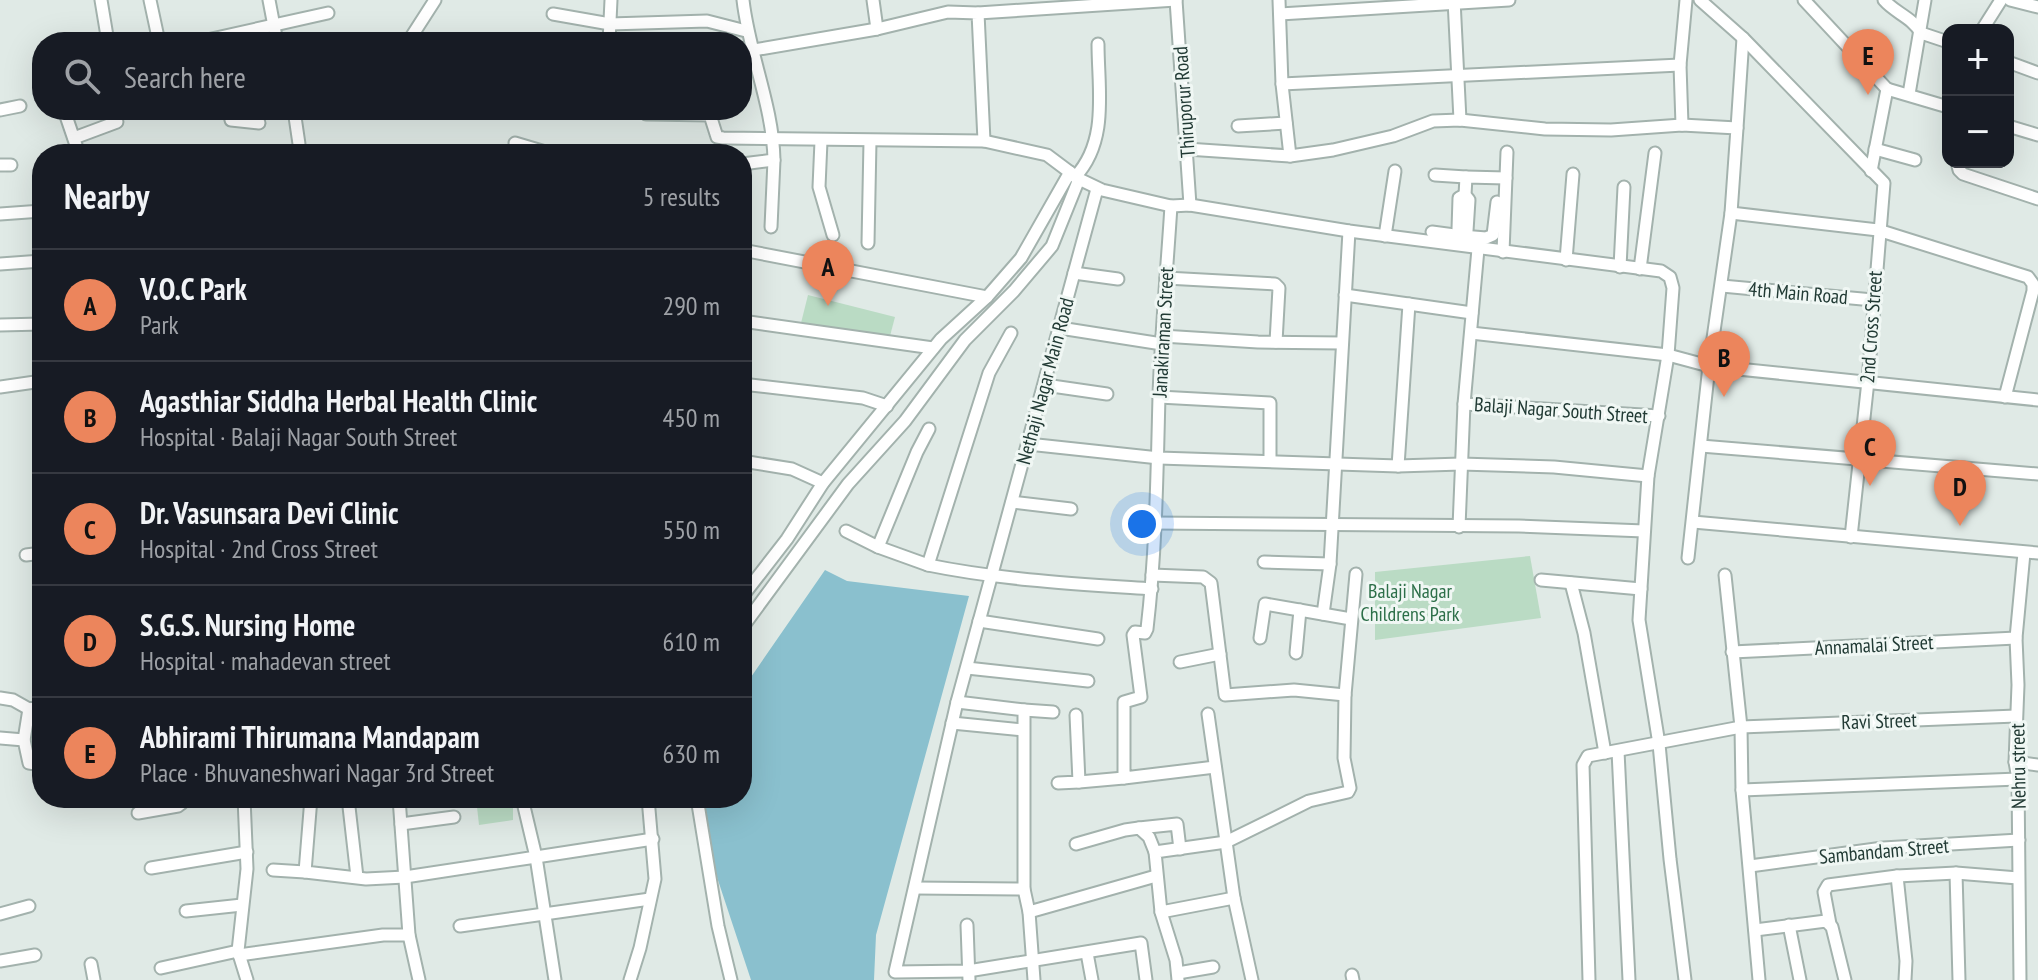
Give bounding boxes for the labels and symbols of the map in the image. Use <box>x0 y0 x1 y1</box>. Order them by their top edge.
pin: E <box>1842 29 1894 95</box>
street label: Thiruporur Road <box>1167 45 1201 159</box>
pin: A <box>802 240 854 306</box>
street label: Janakiraman Street <box>1147 266 1179 399</box>
street label: 2nd Cross Street <box>1854 269 1888 384</box>
street label: 4th Main Road <box>1747 276 1849 310</box>
street label: Nethaji Nagar Main Road <box>1010 295 1080 467</box>
pin: B <box>1698 331 1750 397</box>
street label: Balaji Nagar South Street <box>1473 391 1649 429</box>
pin: C <box>1844 420 1896 486</box>
pin: D <box>1934 460 1986 526</box>
your location <box>1122 504 1162 544</box>
park label: Balaji Nagar Childrens Park <box>1361 578 1460 627</box>
street label: Annamalai Street <box>1814 629 1934 661</box>
street label: Ravi Street <box>1841 707 1918 735</box>
street label: Nehru street <box>2004 722 2032 809</box>
street label: Sambandam Street <box>1818 832 1951 870</box>

